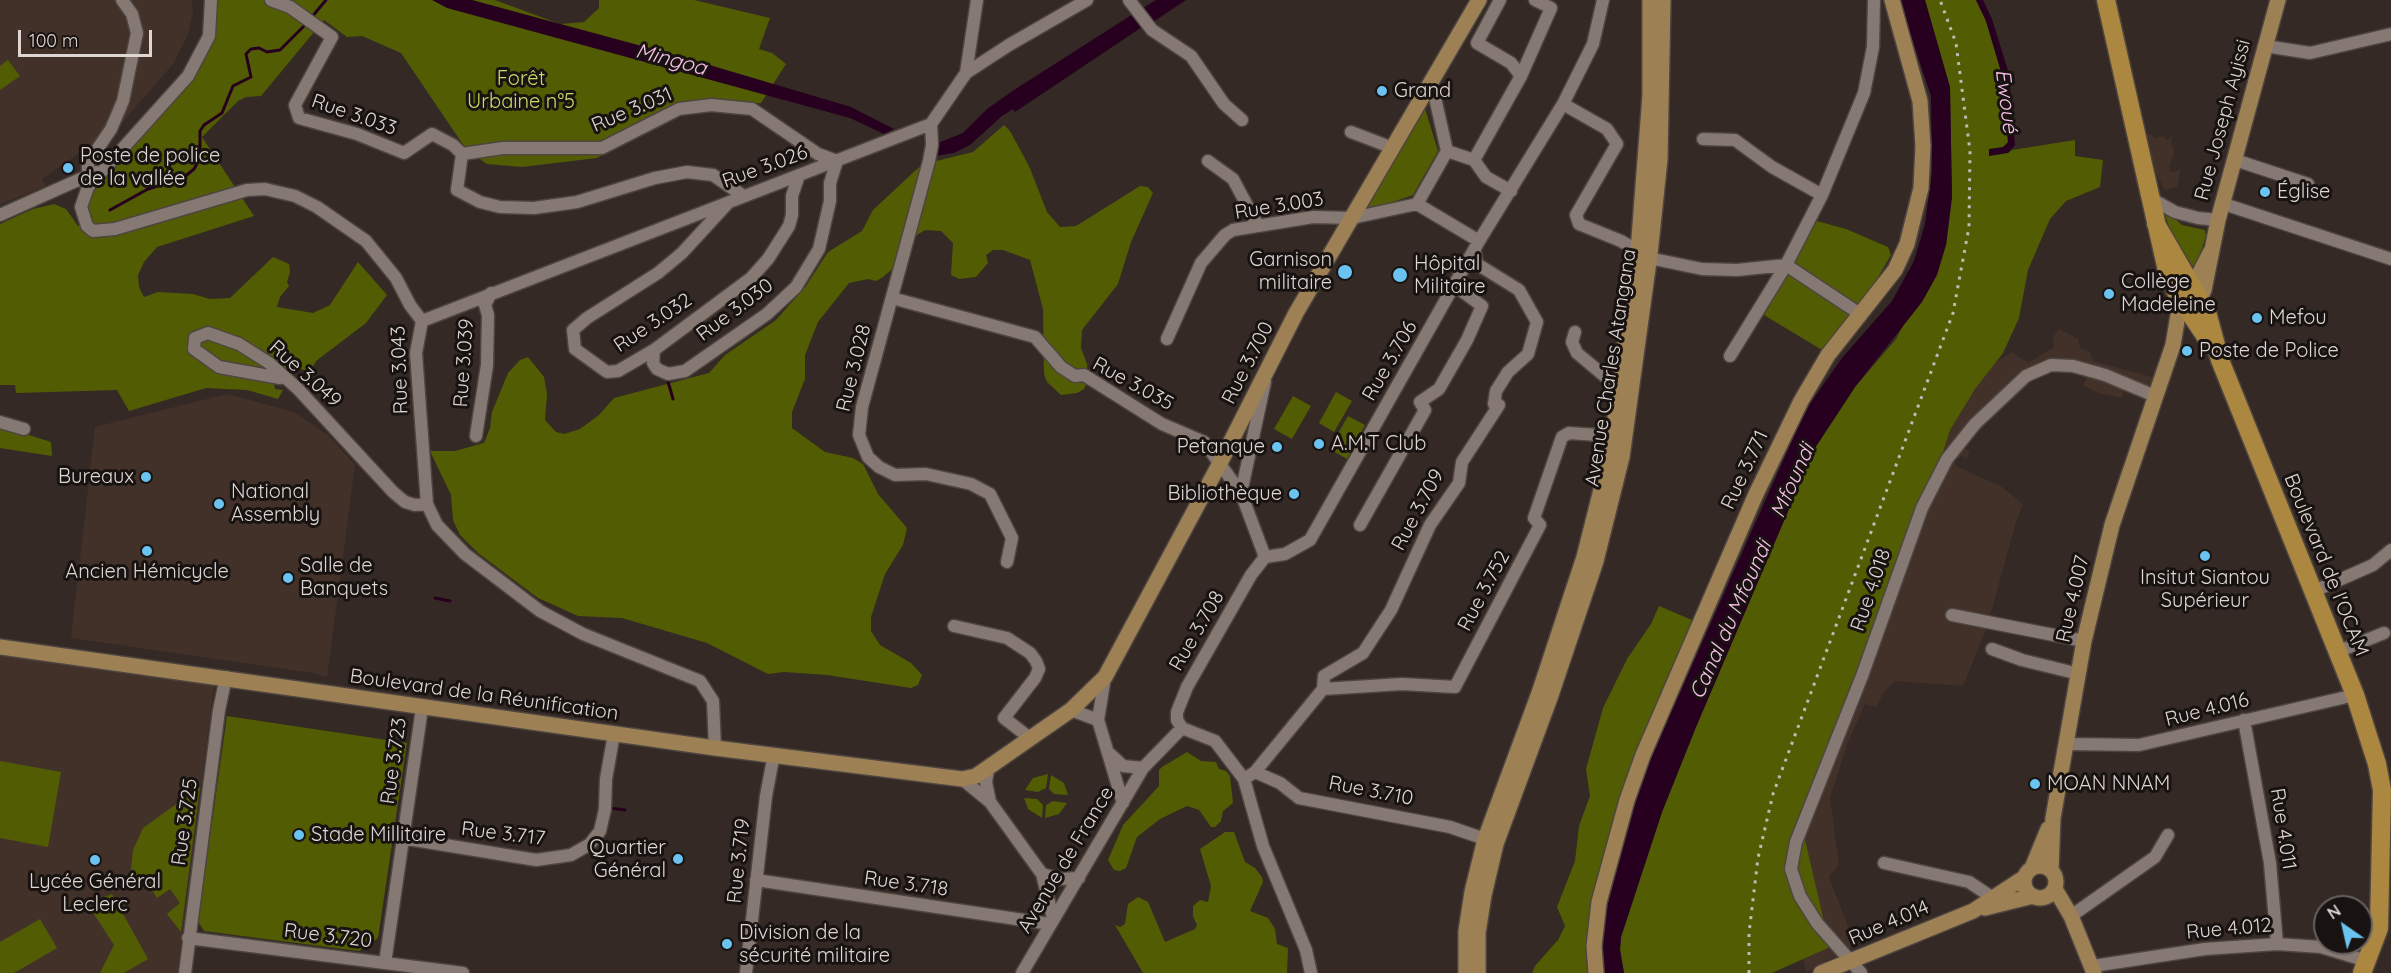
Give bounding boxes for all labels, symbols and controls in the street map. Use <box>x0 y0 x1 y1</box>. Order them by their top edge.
scale bar <box>21 18 154 56</box>
text: 100 m <box>29 29 78 52</box>
street label: Rue Joseph Ayissi <box>2190 37 2256 203</box>
water label: Mingoa <box>633 38 709 82</box>
park label: Forêt Urbaine n°5 <box>467 67 575 114</box>
water label: Ewoué <box>1990 68 2022 134</box>
place label: Grand <box>1394 79 1451 103</box>
street label: Rue 3.031 <box>588 82 676 138</box>
marker: Grand <box>1375 84 1389 98</box>
street label: Rue 3.033 <box>308 89 400 141</box>
street label: Rue 3.026 <box>719 140 811 194</box>
place label: Poste de police de la vallée <box>80 144 220 191</box>
marker: Poste de police de la vallée <box>61 161 75 175</box>
place label: Église <box>2277 180 2330 204</box>
marker: Église <box>2258 185 2272 199</box>
street label: Rue 3.003 <box>1233 187 1325 225</box>
place label: Garnison militaire <box>1249 248 1332 295</box>
street label: Avenue Charles Atangana <box>1580 248 1642 488</box>
place label: Hôpital Militaire <box>1414 252 1485 299</box>
marker: Garnison militaire <box>1336 263 1354 281</box>
marker: Hôpital Militaire <box>1391 266 1409 284</box>
place label: Collège Madeleine <box>2121 270 2216 317</box>
street label: Rue 3.030 <box>692 273 778 347</box>
marker: Collège Madeleine <box>2102 287 2116 301</box>
street label: Rue 3.032 <box>609 288 697 358</box>
place label: Mefou <box>2269 306 2327 330</box>
marker: Mefou <box>2250 311 2264 325</box>
street label: Rue 3.706 <box>1358 317 1422 405</box>
street label: Rue 3.039 <box>449 318 479 408</box>
street label: Rue 3.700 <box>1217 318 1279 408</box>
street label: Rue 3.028 <box>832 322 876 414</box>
street label: Rue 3.043 <box>386 325 414 415</box>
street label: Rue 3.049 <box>264 335 346 413</box>
place label: Poste de Police <box>2199 339 2339 363</box>
marker: Poste de Police <box>2180 344 2194 358</box>
street label: Rue 3.035 <box>1088 352 1178 416</box>
street label: Rue 3.771 <box>1716 427 1774 513</box>
place label: A.M.T Club <box>1331 432 1426 456</box>
place label: Petanque <box>1177 435 1265 459</box>
marker: A.M.T Club <box>1312 437 1326 451</box>
marker: Petanque <box>1270 440 1284 454</box>
water label: Mfoundi <box>1766 440 1820 522</box>
place label: Bureaux <box>58 465 134 489</box>
street label: Rue 3.709 <box>1387 465 1449 555</box>
marker: Bureaux <box>139 470 153 484</box>
street label: Boulevard de l'OCAM <box>2278 470 2374 660</box>
place label: National Assembly <box>231 480 320 527</box>
place label: Bibliothèque <box>1167 482 1282 506</box>
marker: Bibliothèque <box>1287 487 1301 501</box>
marker: National Assembly <box>212 497 226 511</box>
water label: Canal du Mfoundi <box>1685 537 1777 703</box>
marker: Ancien Hémicycle <box>140 544 154 558</box>
street label: Rue 4.018 <box>1846 546 1896 634</box>
street label: Rue 3.752 <box>1453 547 1515 635</box>
marker: Insitut Siantou Supérieur <box>2198 549 2212 563</box>
street label: Rue 4.007 <box>2051 553 2095 645</box>
place label: Salle de Banquets <box>300 554 388 601</box>
place label: Ancien Hémicycle <box>65 560 229 584</box>
place label: Insitut Siantou Supérieur <box>2140 566 2270 613</box>
marker: Salle de Banquets <box>281 571 295 585</box>
street label: Rue 3.708 <box>1165 587 1229 675</box>
street label: Boulevard de la Réunification <box>348 664 620 726</box>
street label: Rue 4.016 <box>2163 688 2251 732</box>
street label: Rue 3.723 <box>376 716 412 806</box>
street label: Rue 3.710 <box>1327 771 1415 811</box>
place label: MOAN NNAM <box>2047 772 2170 796</box>
street label: Rue 3.725 <box>167 777 203 867</box>
marker: MOAN NNAM <box>2028 777 2042 791</box>
street label: Avenue de France <box>1013 782 1119 938</box>
street label: Rue 4.011 <box>2265 787 2301 871</box>
street label: Rue 3.717 <box>460 817 546 851</box>
street label: Rue 3.719 <box>723 817 755 905</box>
place label: Stade Millitaire <box>311 823 446 847</box>
marker: Stade Millitaire <box>292 828 306 842</box>
place label: Quartier Général <box>589 836 666 883</box>
marker: Quartier Général <box>671 852 685 866</box>
marker: Lycée Général Leclerc <box>88 853 102 867</box>
street label: Rue 3.718 <box>862 866 950 902</box>
place label: Lycée Général Leclerc <box>29 870 161 917</box>
street label: Rue 4.014 <box>1845 895 1933 951</box>
north arrow <box>2313 895 2373 955</box>
text: N <box>2324 900 2345 923</box>
street label: Rue 4.012 <box>2185 913 2273 945</box>
street label: Rue 3.720 <box>283 919 373 953</box>
place label: Division de la sécurité militaire <box>739 921 890 968</box>
marker: Division de la sécurité militaire <box>720 937 734 951</box>

